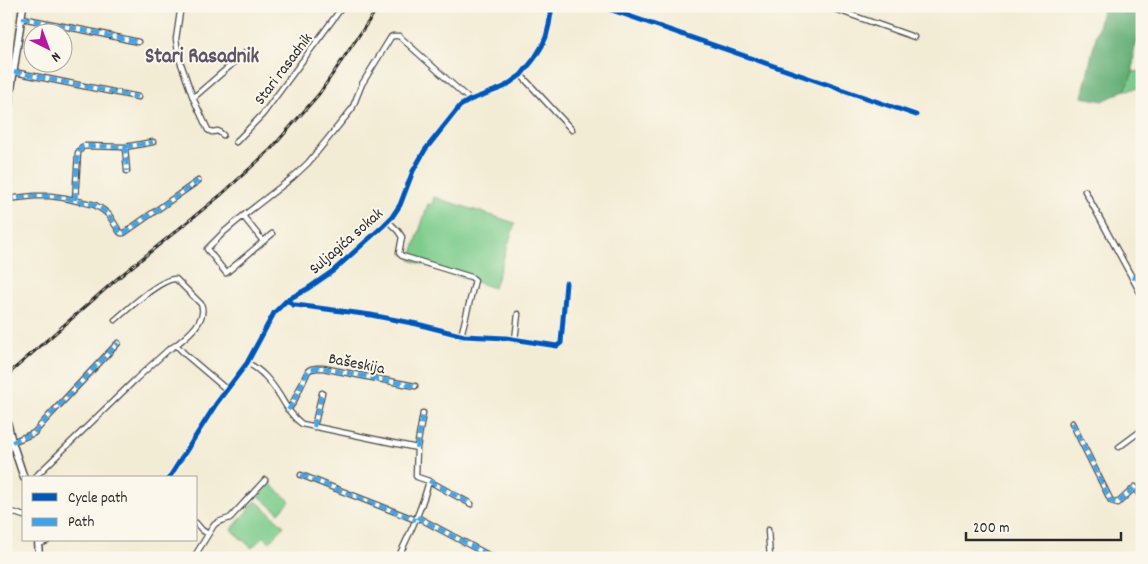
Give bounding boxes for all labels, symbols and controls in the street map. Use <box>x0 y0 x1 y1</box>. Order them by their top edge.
north arrow <box>22 22 72 72</box>
street label: Stari rasadnik <box>249 29 319 110</box>
district label: Stari Rasadnik <box>145 43 259 73</box>
text: N <box>46 46 65 66</box>
street label: Suljagića sokak <box>305 203 389 281</box>
street label: Bašeskija <box>326 348 387 381</box>
legend <box>22 476 198 542</box>
text: Cycle path <box>68 488 128 510</box>
scale bar <box>966 509 1120 541</box>
text: Path <box>68 512 94 534</box>
text: 200 m <box>973 518 1010 540</box>

